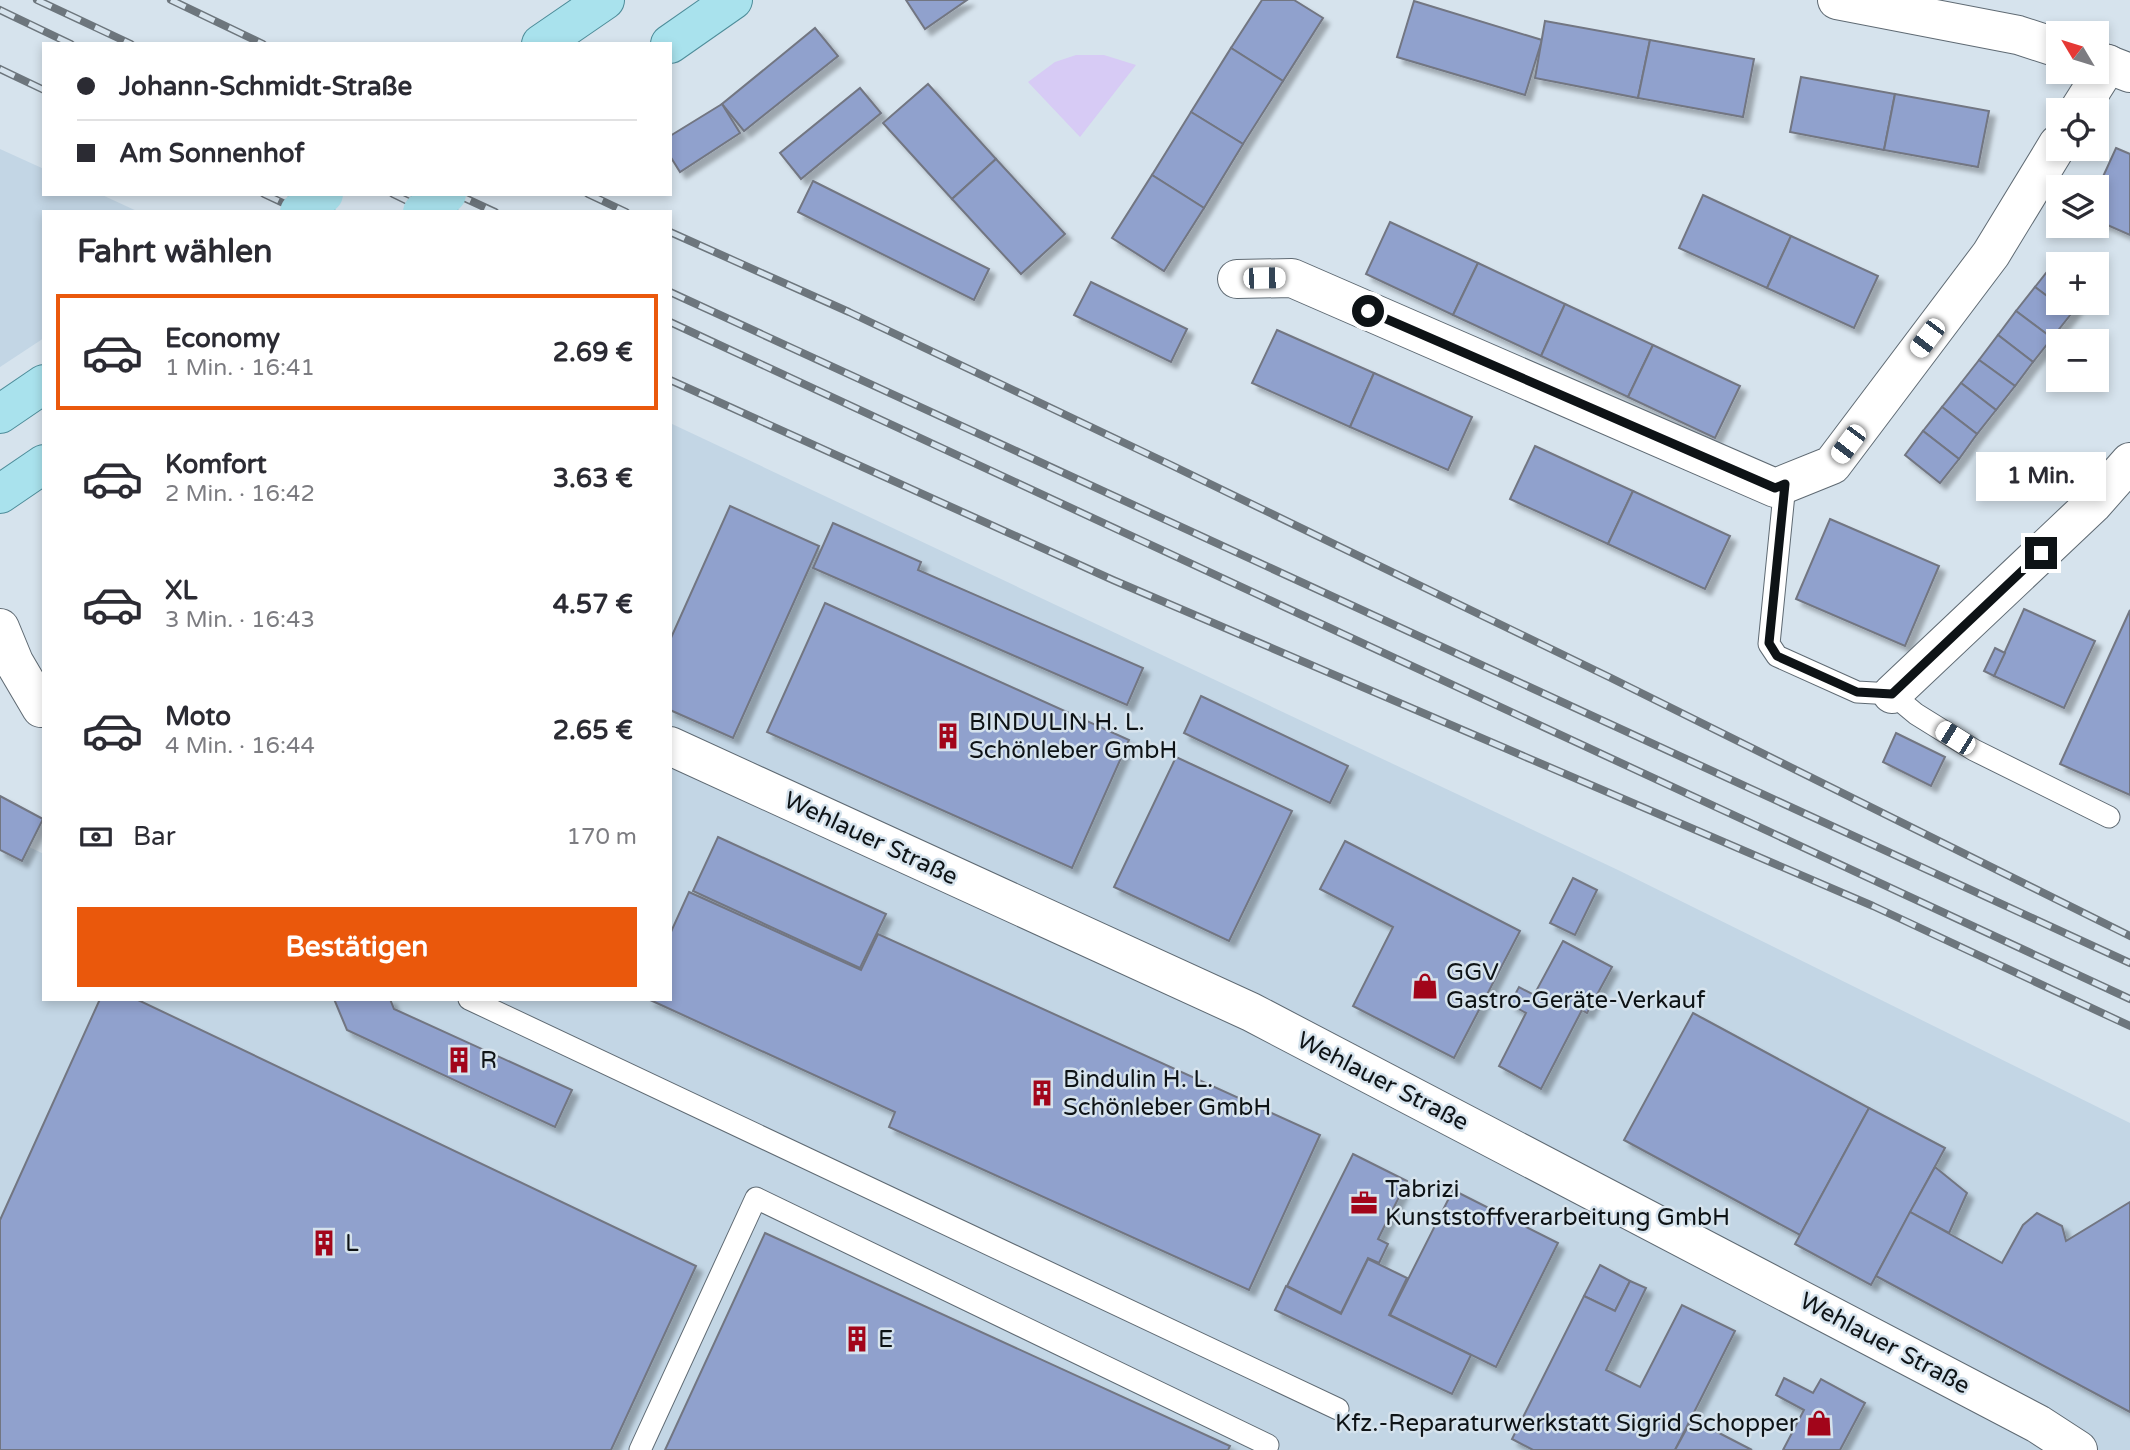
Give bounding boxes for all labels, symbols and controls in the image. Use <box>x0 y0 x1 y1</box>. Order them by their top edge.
north arrow <box>2046 21 2109 84</box>
map controls <box>2046 21 2109 392</box>
text: Johann-Schmidt-Straße <box>119 71 412 102</box>
button: locate <box>2046 98 2109 161</box>
text: Am Sonnenhof <box>119 138 304 169</box>
button: layers <box>2046 175 2109 238</box>
text: Fahrt wählen <box>77 233 273 271</box>
button: + <box>2046 252 2109 315</box>
car <box>1243 267 1286 289</box>
route start <box>1352 295 1384 327</box>
car <box>1906 315 1949 361</box>
icon: car <box>81 321 144 384</box>
text: Economy <box>165 323 280 354</box>
button: − <box>2046 329 2109 392</box>
text: 2.69 € <box>553 337 633 368</box>
text: 1 Min. · 16:41 <box>165 354 315 382</box>
car <box>1827 421 1870 467</box>
icon: car <box>81 447 144 510</box>
text: Komfort <box>165 449 267 480</box>
callout: 1 Min. <box>1976 452 2106 500</box>
text: 1 Min. <box>2007 462 2075 490</box>
text: 3.63 € <box>553 463 633 494</box>
text: 2 Min. · 16:42 <box>165 480 315 508</box>
route end <box>2025 537 2057 569</box>
icon: car <box>81 573 144 636</box>
text: XL <box>165 575 197 606</box>
text: 4.57 € <box>553 589 633 620</box>
text: 3 Min. · 16:43 <box>165 606 315 634</box>
icon: car <box>81 699 144 762</box>
text: Moto <box>165 701 231 732</box>
place label: BINDULIN H. L. Schönleber GmbH <box>969 708 1177 765</box>
text: 2.65 € <box>553 715 633 746</box>
car <box>1932 718 1979 758</box>
building icon: BINDULIN H. L. Schönleber GmbH <box>933 721 963 751</box>
text: 4 Min. · 16:44 <box>165 732 315 760</box>
street label: Wehlauer Straße <box>779 785 962 891</box>
icon: cash <box>77 818 115 856</box>
text: Bar <box>133 821 176 852</box>
text: 170 m <box>567 823 637 851</box>
button: Bestätigen <box>77 907 637 987</box>
place label: GGV Gastro-Geräte-Verkauf <box>1446 958 1706 1015</box>
shop icon: GGV Gastro-Geräte-Verkauf <box>1410 971 1440 1001</box>
street label: Wehlauer Straße <box>1292 1026 1473 1137</box>
building icon: R <box>444 1045 474 1075</box>
place label: R <box>480 1046 497 1075</box>
place label: Bindulin H. L. Schönleber GmbH <box>1063 1065 1271 1122</box>
building icon: Bindulin H. L. Schönleber GmbH <box>1027 1078 1057 1108</box>
place label: Tabrizi Kunststoffverarbeitung GmbH <box>1385 1175 1730 1232</box>
office icon: Tabrizi Kunststoffverarbeitung GmbH <box>1349 1188 1379 1218</box>
building icon: L <box>309 1228 339 1258</box>
place label: L <box>345 1229 359 1258</box>
street label: Wehlauer Straße <box>1795 1286 1975 1401</box>
building icon: E <box>842 1324 872 1354</box>
place label: E <box>878 1325 893 1354</box>
shop icon: Kfz.-Reparaturwerkstatt Sigrid Schopper <box>1804 1408 1834 1438</box>
place label: Kfz.-Reparaturwerkstatt Sigrid Schopper <box>1335 1409 1799 1438</box>

